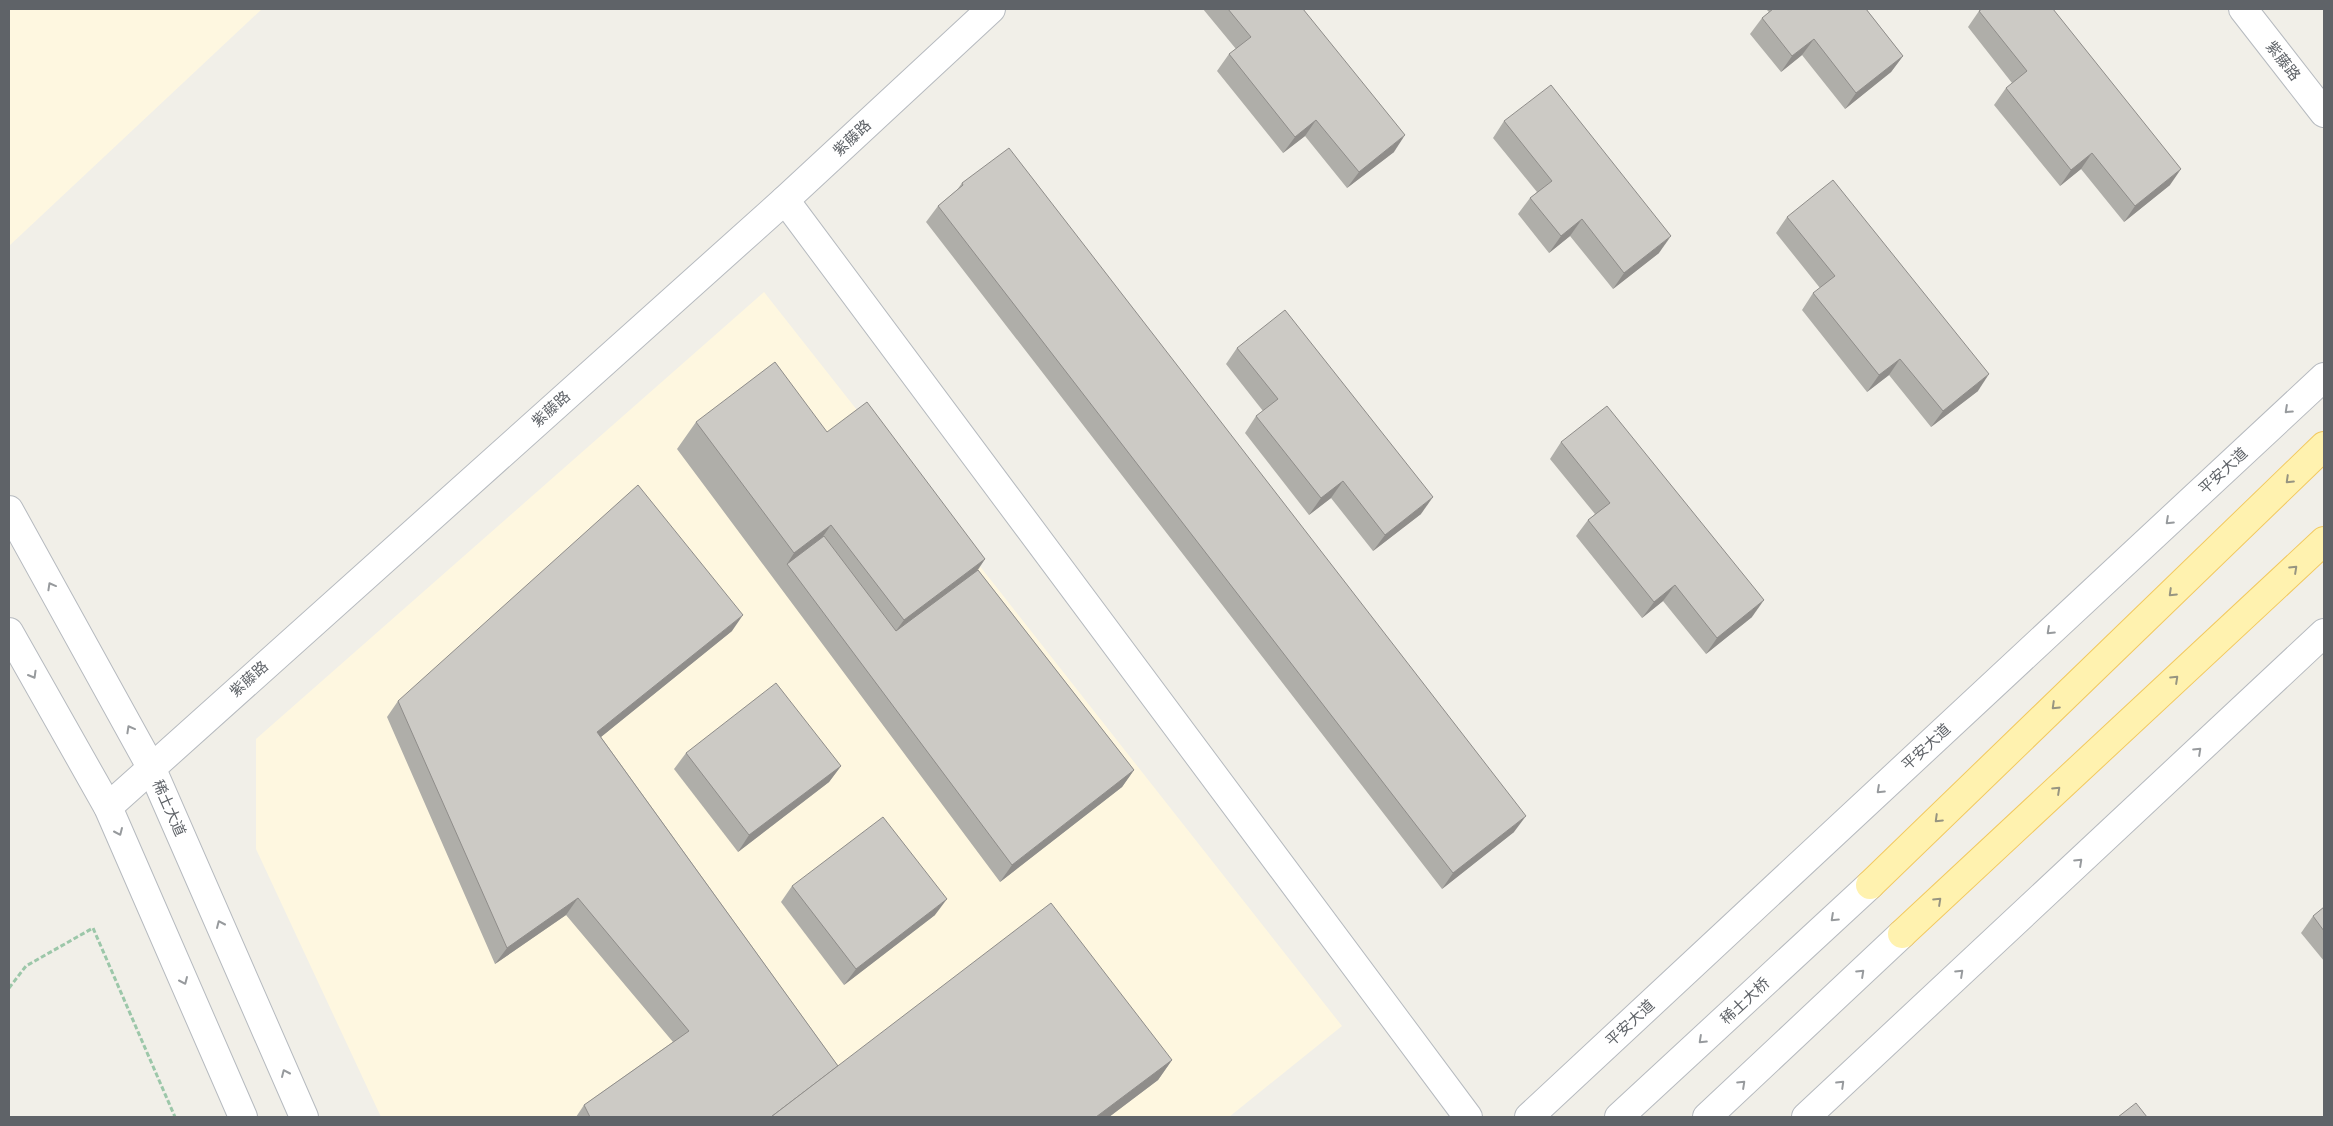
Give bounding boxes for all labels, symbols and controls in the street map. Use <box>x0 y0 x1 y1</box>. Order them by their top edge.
street label: 紫藤路 <box>2262 38 2304 84</box>
street label: 紫藤路 <box>829 116 875 160</box>
street label: 紫藤路 <box>528 387 574 431</box>
one-way arrow <box>2285 404 2294 413</box>
street label: 平安大道 <box>2195 444 2251 498</box>
one-way arrow <box>2286 474 2295 483</box>
one-way arrow <box>2166 515 2175 524</box>
one-way arrow <box>2289 566 2298 575</box>
one-way arrow <box>47 583 57 592</box>
one-way arrow <box>2169 587 2178 596</box>
one-way arrow <box>2047 625 2056 634</box>
street label: 紫藤路 <box>226 657 272 701</box>
one-way arrow <box>27 669 37 678</box>
one-way arrow <box>2170 676 2179 685</box>
one-way arrow <box>2052 700 2061 709</box>
street label: 平安大道 <box>1898 720 1954 774</box>
one-way arrow <box>126 725 136 734</box>
one-way arrow <box>2192 748 2201 757</box>
street label: 稀土大道 <box>149 777 189 839</box>
one-way arrow <box>1877 784 1886 793</box>
one-way arrow <box>2051 787 2060 796</box>
one-way arrow <box>1935 813 1944 822</box>
one-way arrow <box>113 827 124 836</box>
one-way arrow <box>2073 859 2082 868</box>
one-way arrow <box>1932 898 1941 907</box>
one-way arrow <box>1831 912 1840 921</box>
one-way arrow <box>215 920 226 929</box>
one-way arrow <box>1855 970 1864 979</box>
one-way arrow <box>1954 970 1963 979</box>
street label: 稀土大桥 <box>1717 974 1773 1028</box>
one-way arrow <box>178 976 188 985</box>
street label: 平安大道 <box>1602 996 1658 1050</box>
one-way arrow <box>1699 1034 1708 1043</box>
one-way arrow <box>280 1069 291 1078</box>
one-way arrow <box>1737 1081 1746 1090</box>
one-way arrow <box>1835 1081 1844 1090</box>

